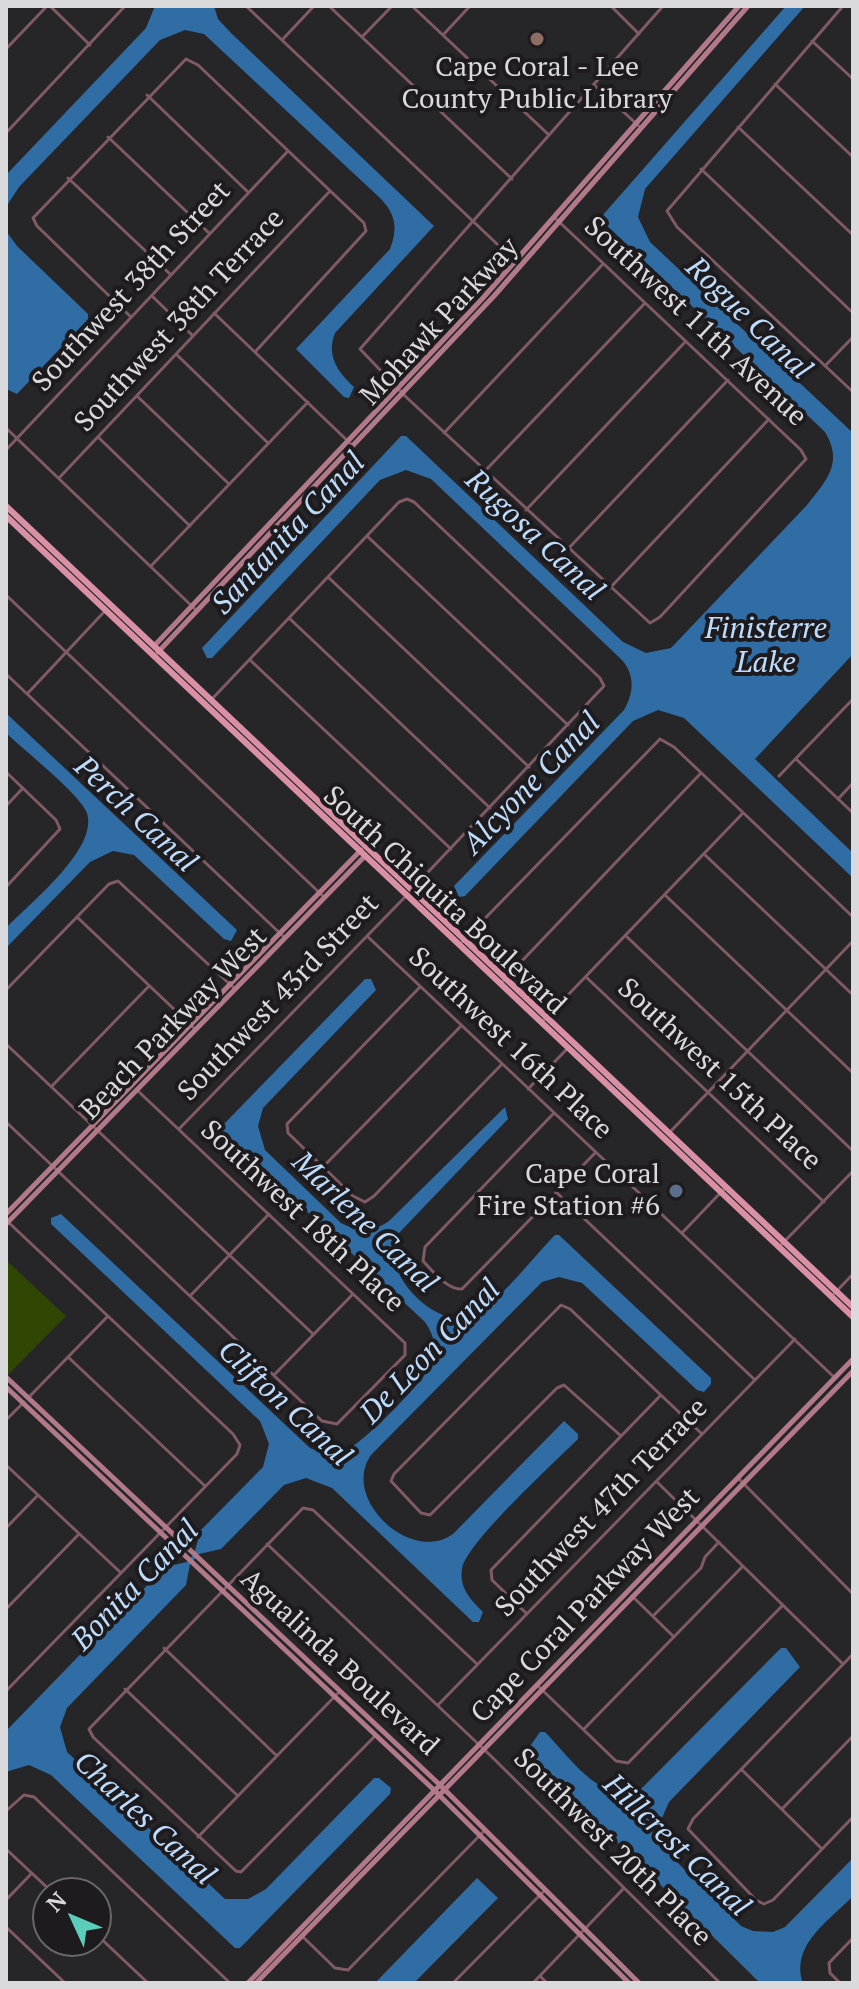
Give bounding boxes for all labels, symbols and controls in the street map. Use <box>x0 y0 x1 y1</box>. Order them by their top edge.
marker: Cape Coral - Lee County Public Library <box>528 30 546 48</box>
place label: Cape Coral - Lee County Public Library <box>402 51 672 117</box>
street label: Southwest 38th Street <box>26 175 238 399</box>
street label: Southwest 38th Terrace <box>68 203 292 439</box>
street label: Southwest 11th Avenue <box>577 210 813 434</box>
street label: Mohawk Parkway <box>354 231 526 413</box>
water label: Rogue Canal <box>678 250 818 388</box>
water label: Santanita Canal <box>205 446 373 622</box>
water label: Rugosa Canal <box>457 463 611 609</box>
water label: Finisterre Lake <box>705 611 827 682</box>
water label: Alcyone Canal <box>456 706 608 862</box>
water label: Perch Canal <box>66 749 204 881</box>
street label: South Chiquita Boulevard <box>316 780 572 1022</box>
street label: Southwest 43rd Street <box>172 888 386 1108</box>
street label: Beach Parkway West <box>74 921 274 1127</box>
street label: Southwest 16th Place <box>401 941 619 1147</box>
street label: Southwest 15th Place <box>610 972 828 1178</box>
street label: Southwest 18th Place <box>193 1114 411 1320</box>
water label: Marlene Canal <box>284 1145 444 1301</box>
place label: Cape Coral Fire Station #6 <box>478 1158 660 1224</box>
marker: Cape Coral Fire Station #6 <box>667 1182 685 1200</box>
water label: De Leon Canal <box>353 1272 509 1432</box>
water label: Clifton Canal <box>210 1333 358 1475</box>
street label: Southwest 47th Terrace <box>489 1392 715 1624</box>
street label: Cape Coral Parkway West <box>465 1481 707 1731</box>
water label: Bonita Canal <box>65 1513 207 1659</box>
street label: Agualinda Boulevard <box>233 1563 445 1763</box>
street label: Southwest 20th Place <box>506 1742 718 1954</box>
water label: Charles Canal <box>66 1744 222 1894</box>
water label: Hillcrest Canal <box>595 1767 757 1925</box>
north arrow <box>32 1877 112 1957</box>
text: N <box>40 1885 72 1917</box>

